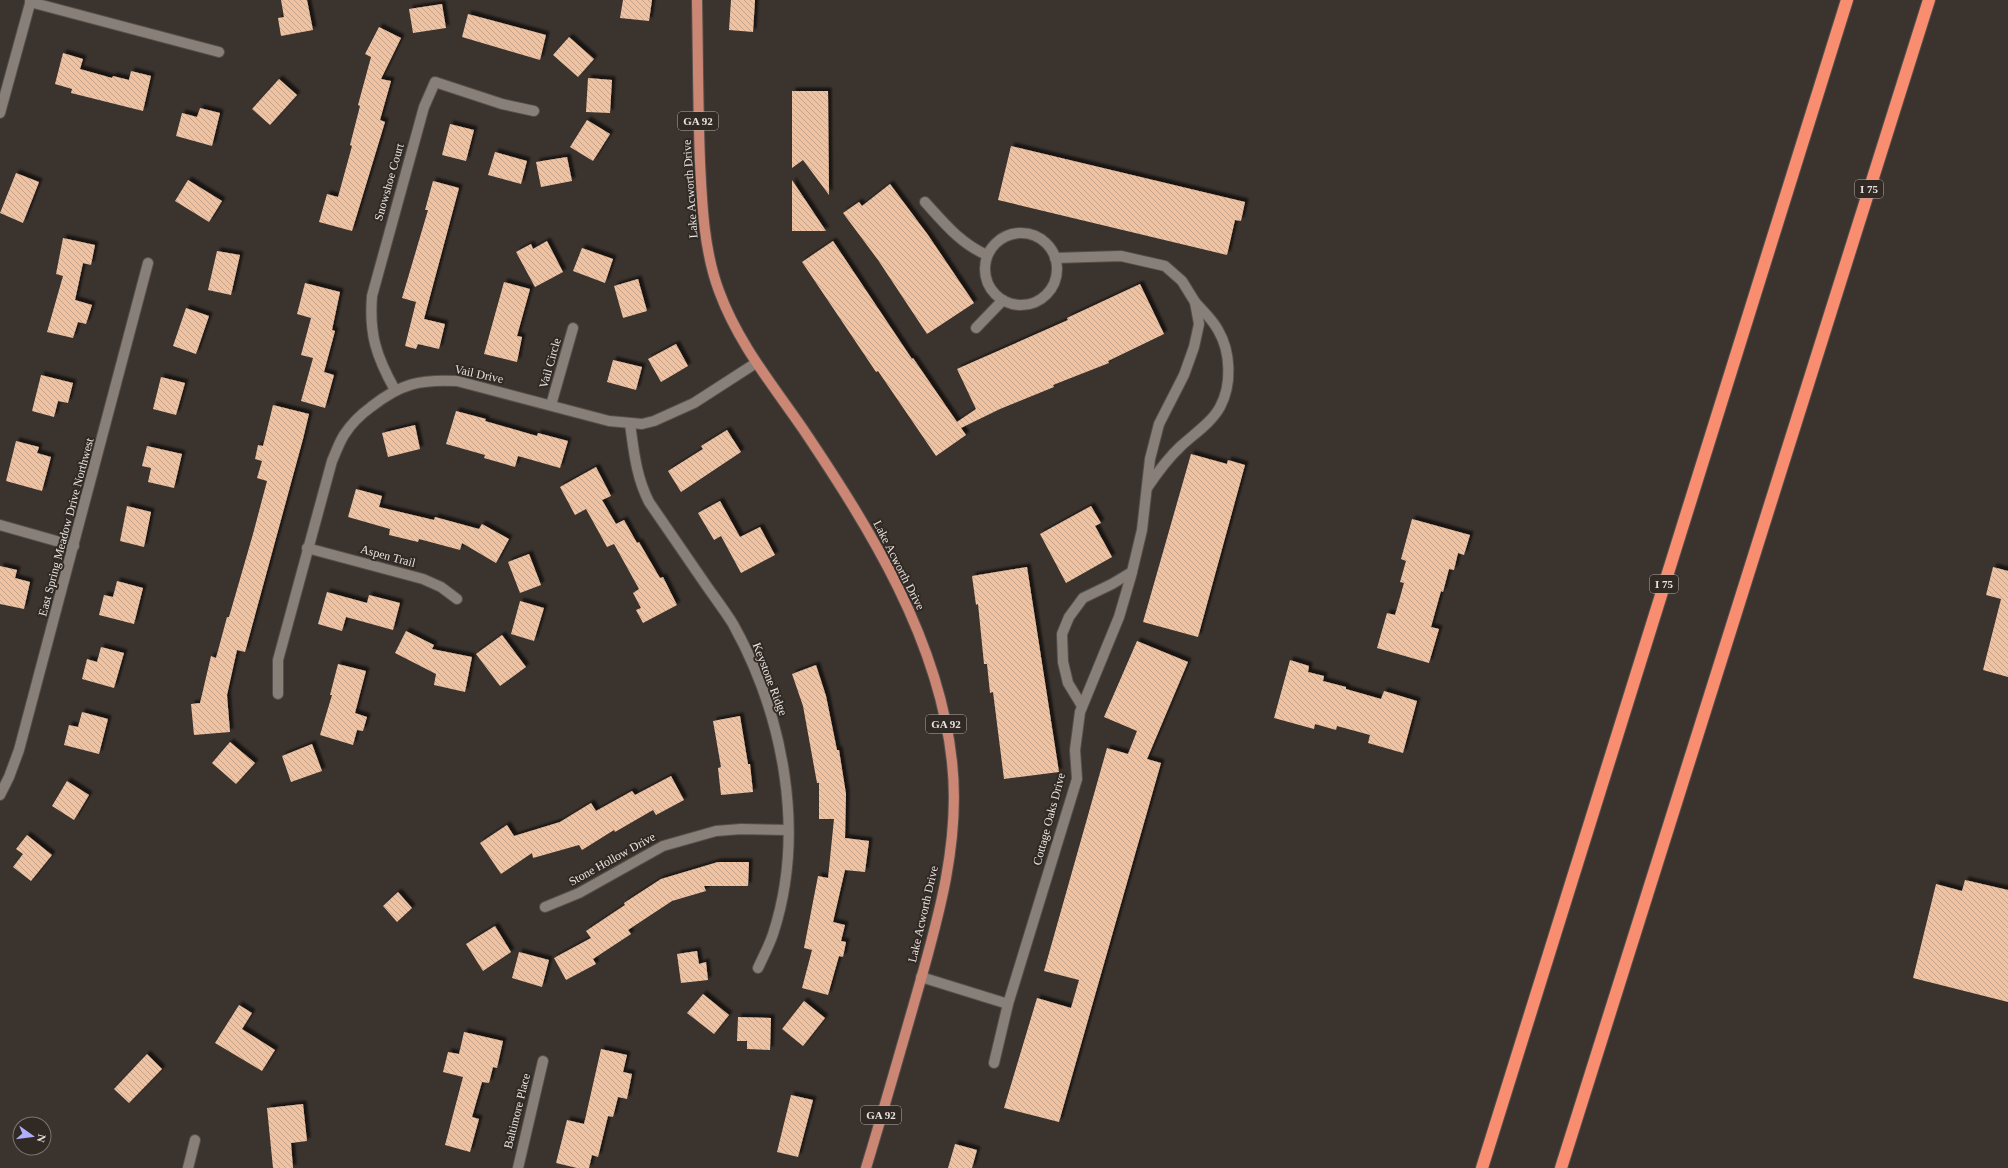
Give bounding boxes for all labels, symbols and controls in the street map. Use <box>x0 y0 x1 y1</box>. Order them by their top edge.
road number: GA 92 <box>678 112 718 130</box>
street label: Lake Acworth Drive <box>680 139 700 239</box>
street label: Snowshoe Court <box>371 141 407 222</box>
road number: I 75 <box>1855 180 1883 198</box>
street label: Vail Circle <box>536 336 564 390</box>
street label: Vail Drive <box>453 362 505 386</box>
street label: East Spring Meadow Drive Northwest <box>35 436 97 618</box>
street label: Lake Acworth Drive <box>870 518 928 612</box>
street label: Aspen Trail <box>359 542 418 570</box>
road number: I 75 <box>1650 575 1678 593</box>
street label: Keystone Ridge <box>750 641 790 717</box>
road number: GA 92 <box>926 715 966 733</box>
street label: Cottage Oaks Drive <box>1030 771 1068 867</box>
street label: Stone Hollow Drive <box>566 829 658 889</box>
street label: Lake Acworth Drive <box>905 864 941 964</box>
street label: Baltimore Place <box>501 1072 533 1150</box>
road number: GA 92 <box>861 1106 901 1124</box>
north arrow <box>12 1116 52 1156</box>
text: N <box>35 1133 48 1144</box>

